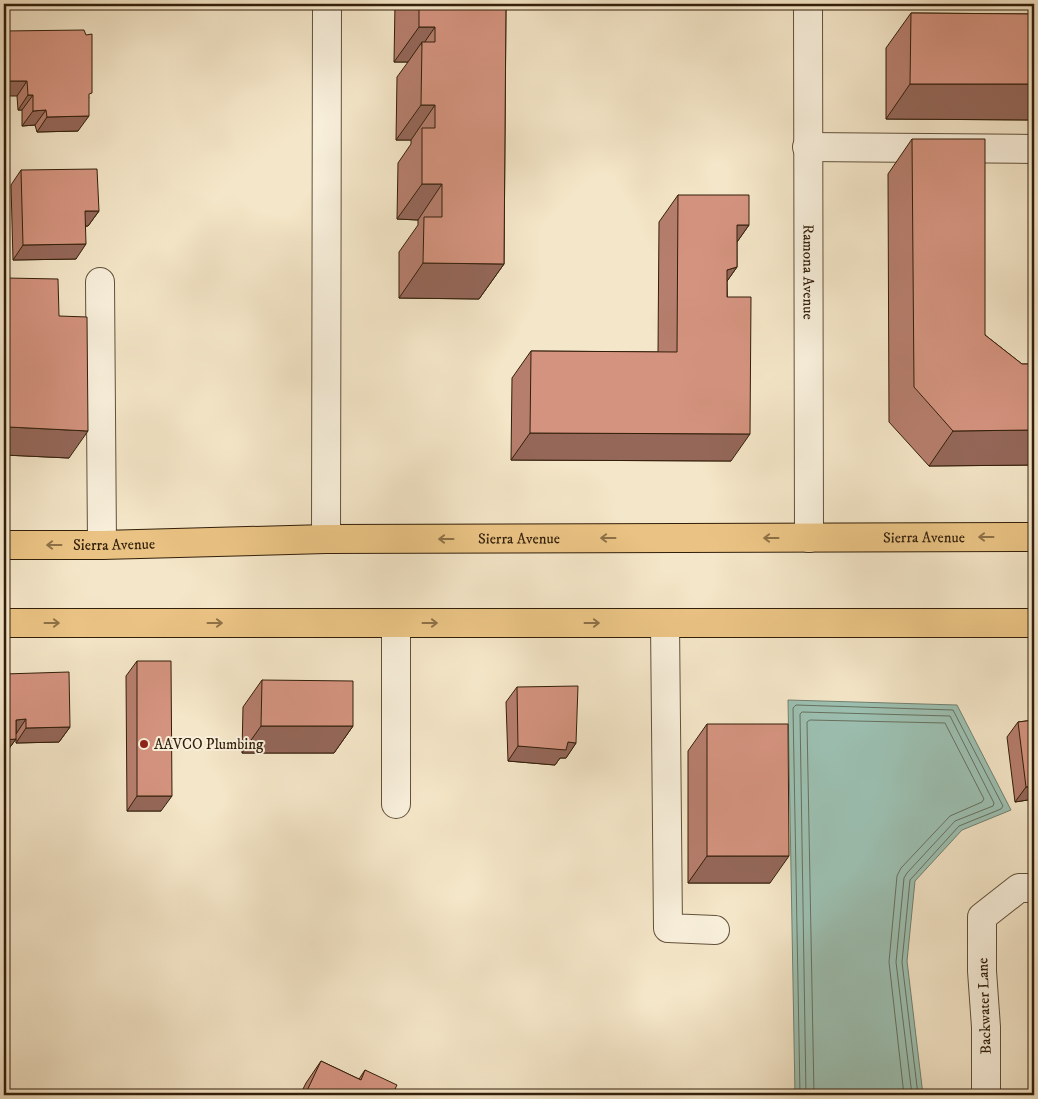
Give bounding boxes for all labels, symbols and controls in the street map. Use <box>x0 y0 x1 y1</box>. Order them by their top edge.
street label: Ramona Avenue <box>798 224 818 320</box>
street label: Sierra Avenue <box>883 528 965 547</box>
street label: Sierra Avenue <box>478 529 560 549</box>
one-way arrow <box>600 533 616 543</box>
one-way arrow <box>763 533 779 543</box>
one-way arrow <box>978 533 994 542</box>
one-way arrow <box>438 534 454 544</box>
street label: Sierra Avenue <box>73 535 155 555</box>
one-way arrow <box>46 540 62 550</box>
one-way arrow <box>44 618 60 628</box>
one-way arrow <box>206 618 223 628</box>
one-way arrow <box>422 618 438 628</box>
one-way arrow <box>584 618 600 628</box>
place label: AAVCO Plumbing <box>154 735 264 754</box>
marker: AAVCO Plumbing <box>138 738 150 750</box>
street label: Backwater Lane <box>973 957 996 1055</box>

